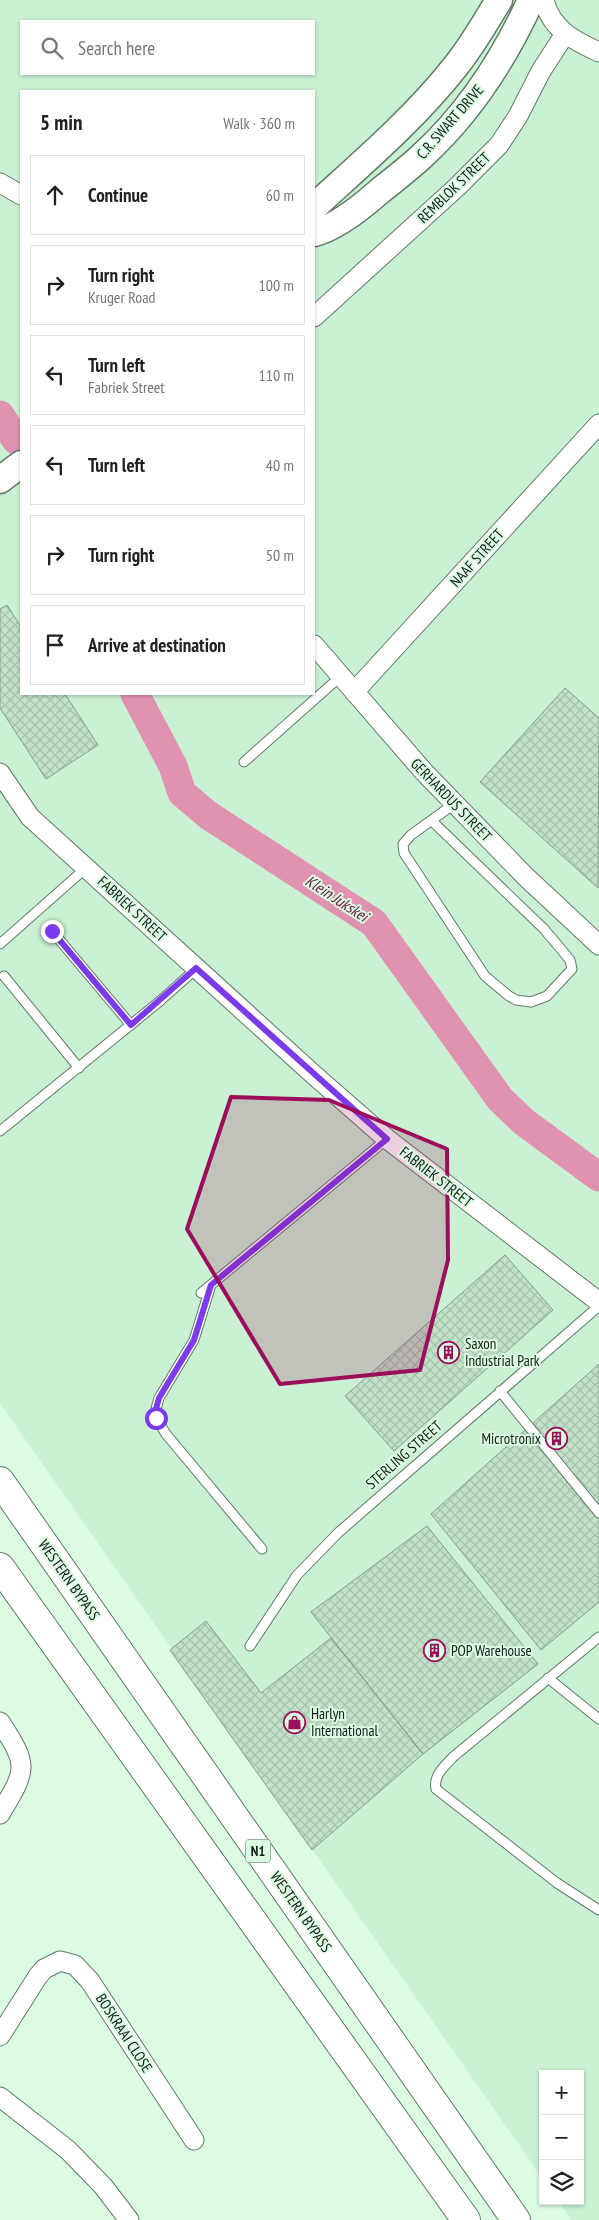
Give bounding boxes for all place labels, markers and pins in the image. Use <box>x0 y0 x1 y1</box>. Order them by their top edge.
place label: Saxon Industrial Park <box>465 1334 540 1370</box>
building icon: Saxon Industrial Park <box>437 1341 461 1365</box>
building icon: Microtronix <box>545 1427 569 1451</box>
place label: Microtronix <box>482 1429 541 1448</box>
building icon: POP Warehouse <box>423 1639 447 1663</box>
place label: POP Warehouse <box>451 1641 532 1660</box>
place label: Harlyn International <box>311 1704 378 1740</box>
shop icon: Harlyn International <box>283 1711 307 1735</box>

